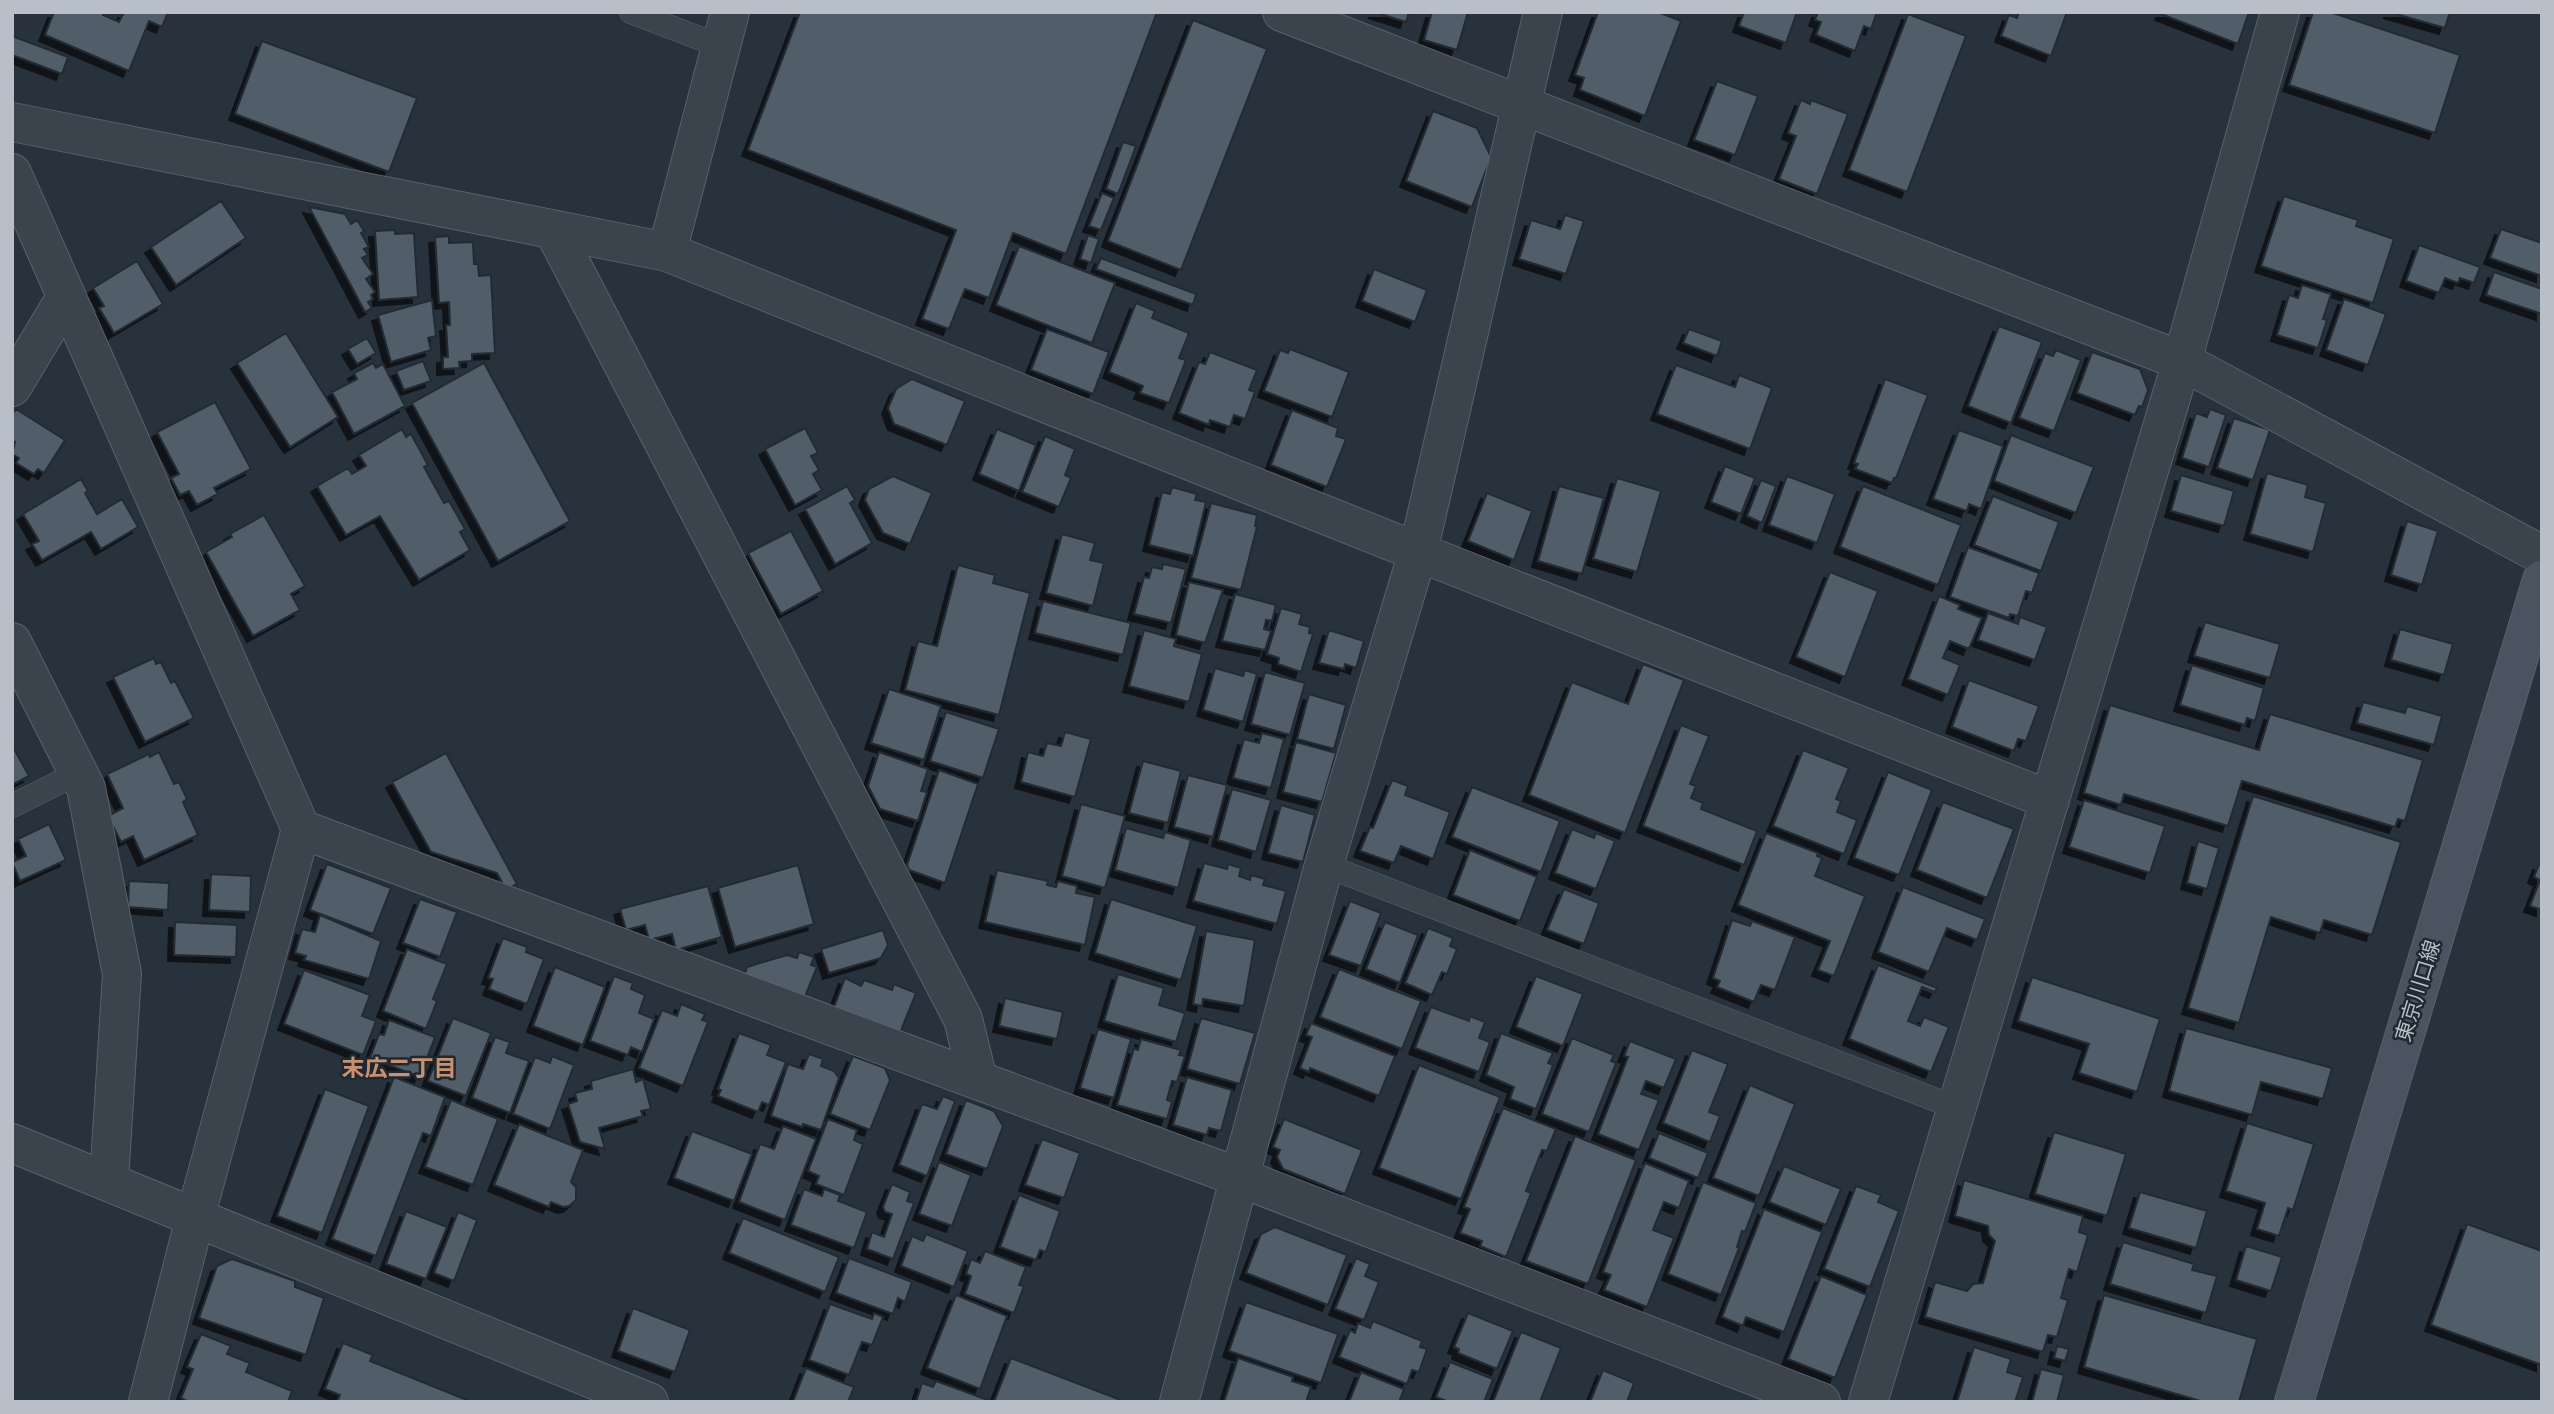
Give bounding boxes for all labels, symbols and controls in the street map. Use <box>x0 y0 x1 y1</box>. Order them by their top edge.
street label: 東京川口線 <box>2390 937 2445 1045</box>
district label: 末広二丁目 <box>342 1054 457 1082</box>

